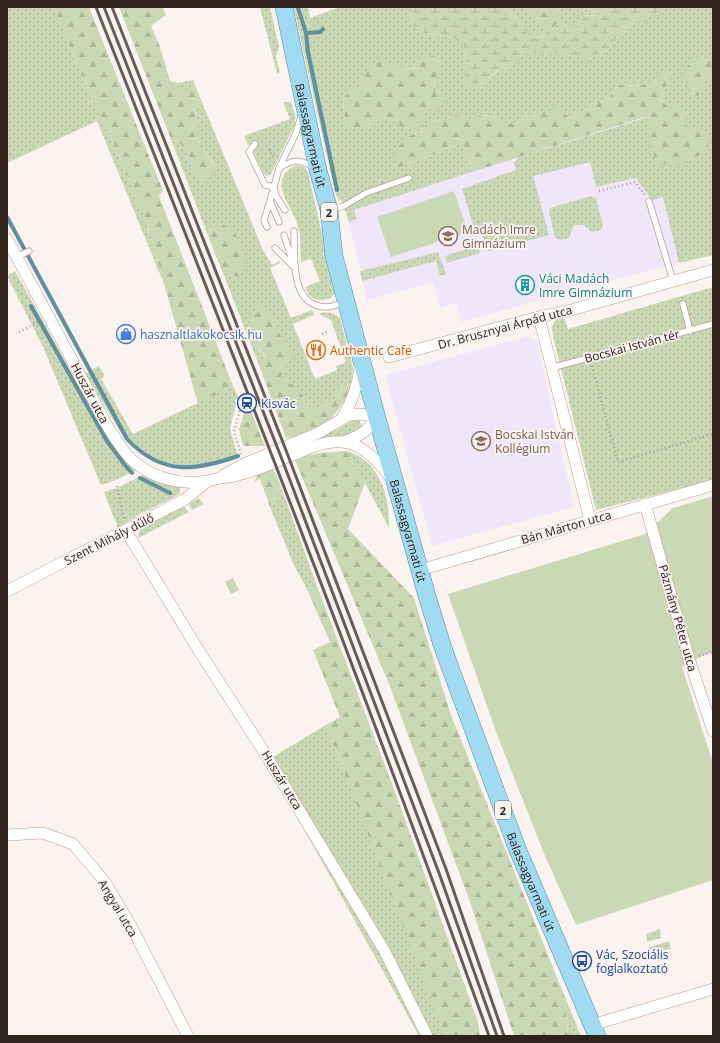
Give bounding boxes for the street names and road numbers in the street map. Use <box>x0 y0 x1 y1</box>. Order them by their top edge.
street label: Balassagyarmati út <box>292 82 331 189</box>
road number: 2 <box>321 203 337 221</box>
street label: Dr. Brusznyai Árpád utca <box>436 301 574 353</box>
street label: Bocskai István tér <box>582 325 682 367</box>
street label: Huszár utca <box>67 360 113 426</box>
street label: Balassagyarmati út <box>386 477 431 584</box>
street label: Bán Márton utca <box>519 506 613 548</box>
street label: Szent Mihály dűlő <box>61 509 157 569</box>
street label: Pázmány Péter utca <box>655 562 701 674</box>
street label: Huszár utca <box>258 747 306 813</box>
road number: 2 <box>495 801 511 819</box>
street label: Balassagyarmati út <box>503 830 560 934</box>
street label: Angyal utca <box>94 876 142 940</box>

